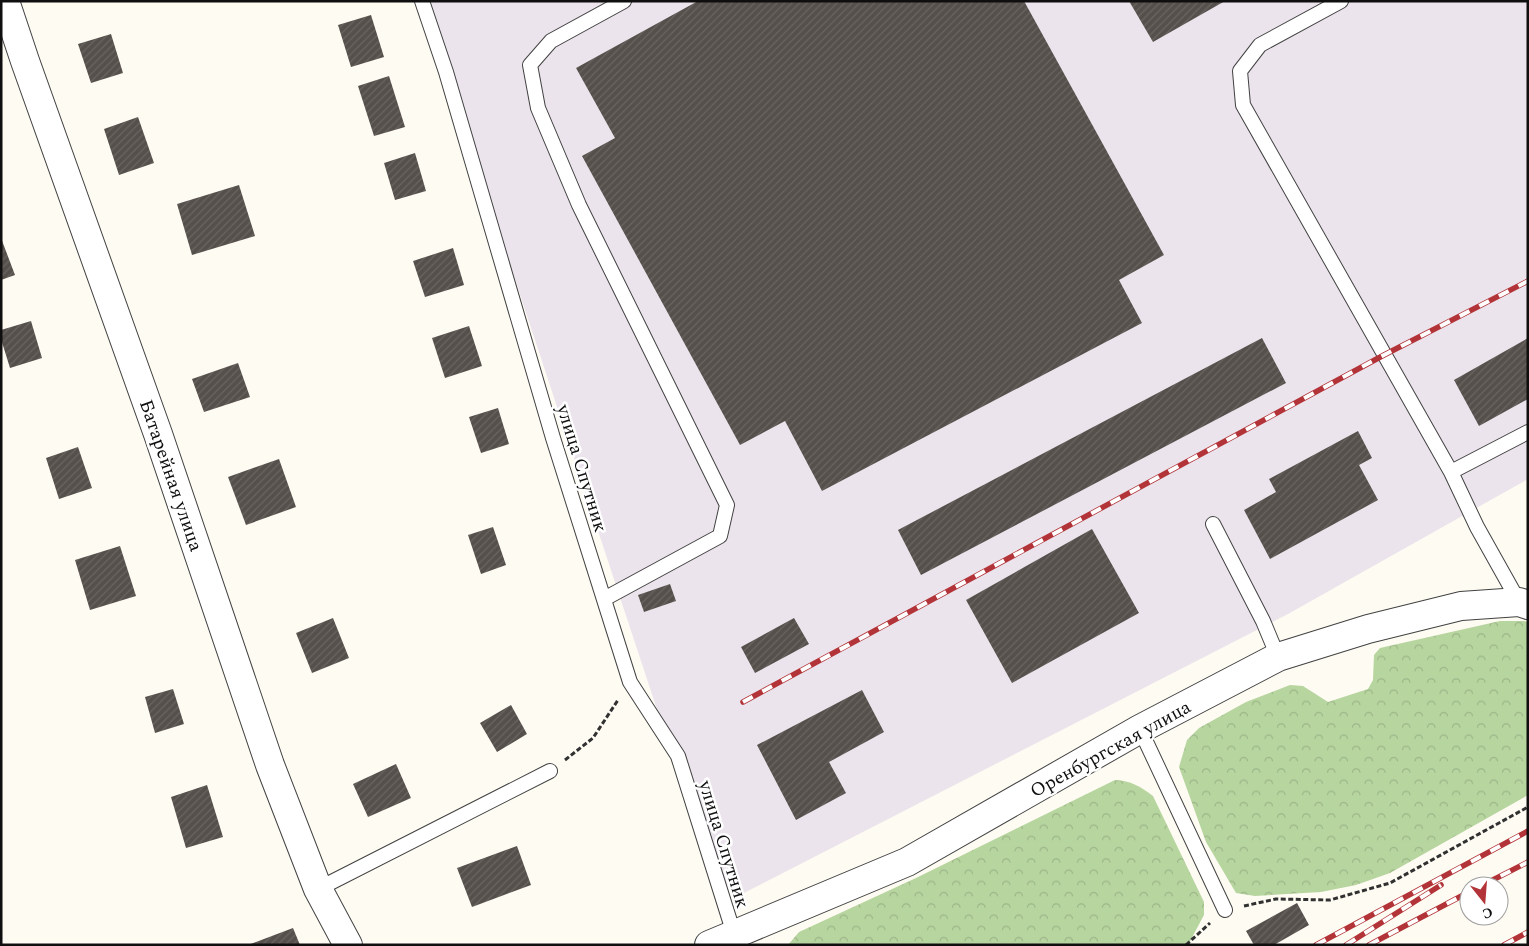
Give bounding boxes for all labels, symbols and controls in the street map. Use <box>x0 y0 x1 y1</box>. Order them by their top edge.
street label: Батарейная улица <box>131 396 210 556</box>
street label: улица Спутник <box>548 400 615 536</box>
street label: Оренбургская улица <box>1025 693 1197 806</box>
street label: улица Спутник <box>690 776 757 912</box>
north arrow <box>1459 876 1509 926</box>
text: С <box>1480 901 1495 924</box>

